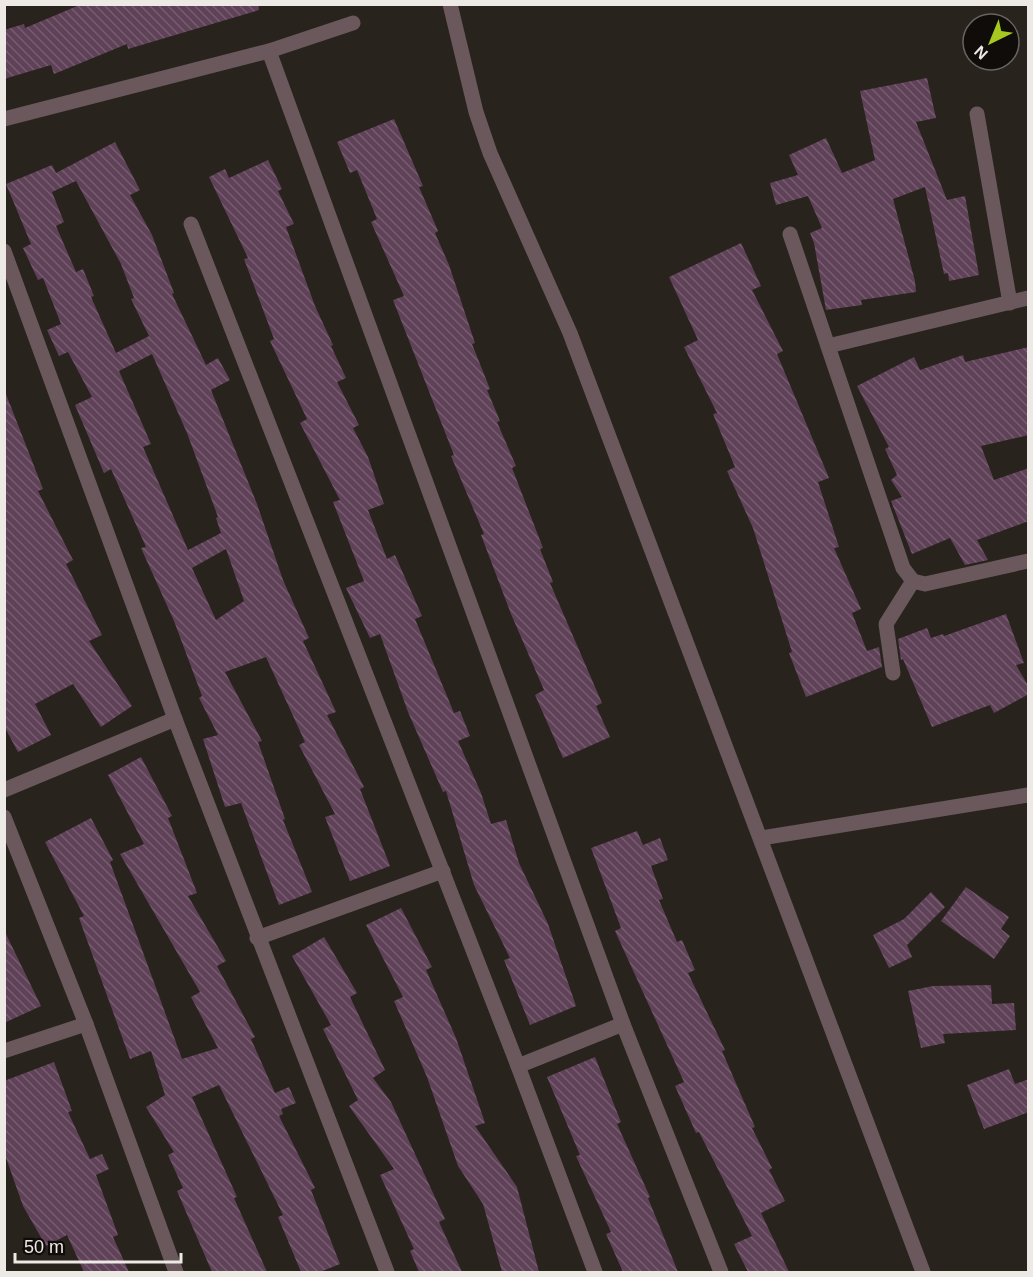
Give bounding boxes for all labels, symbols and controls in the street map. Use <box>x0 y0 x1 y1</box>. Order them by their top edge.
north arrow <box>961 12 1021 72</box>
text: N <box>971 42 991 63</box>
scale bar <box>15 1226 182 1264</box>
text: 50 m <box>24 1237 64 1257</box>

